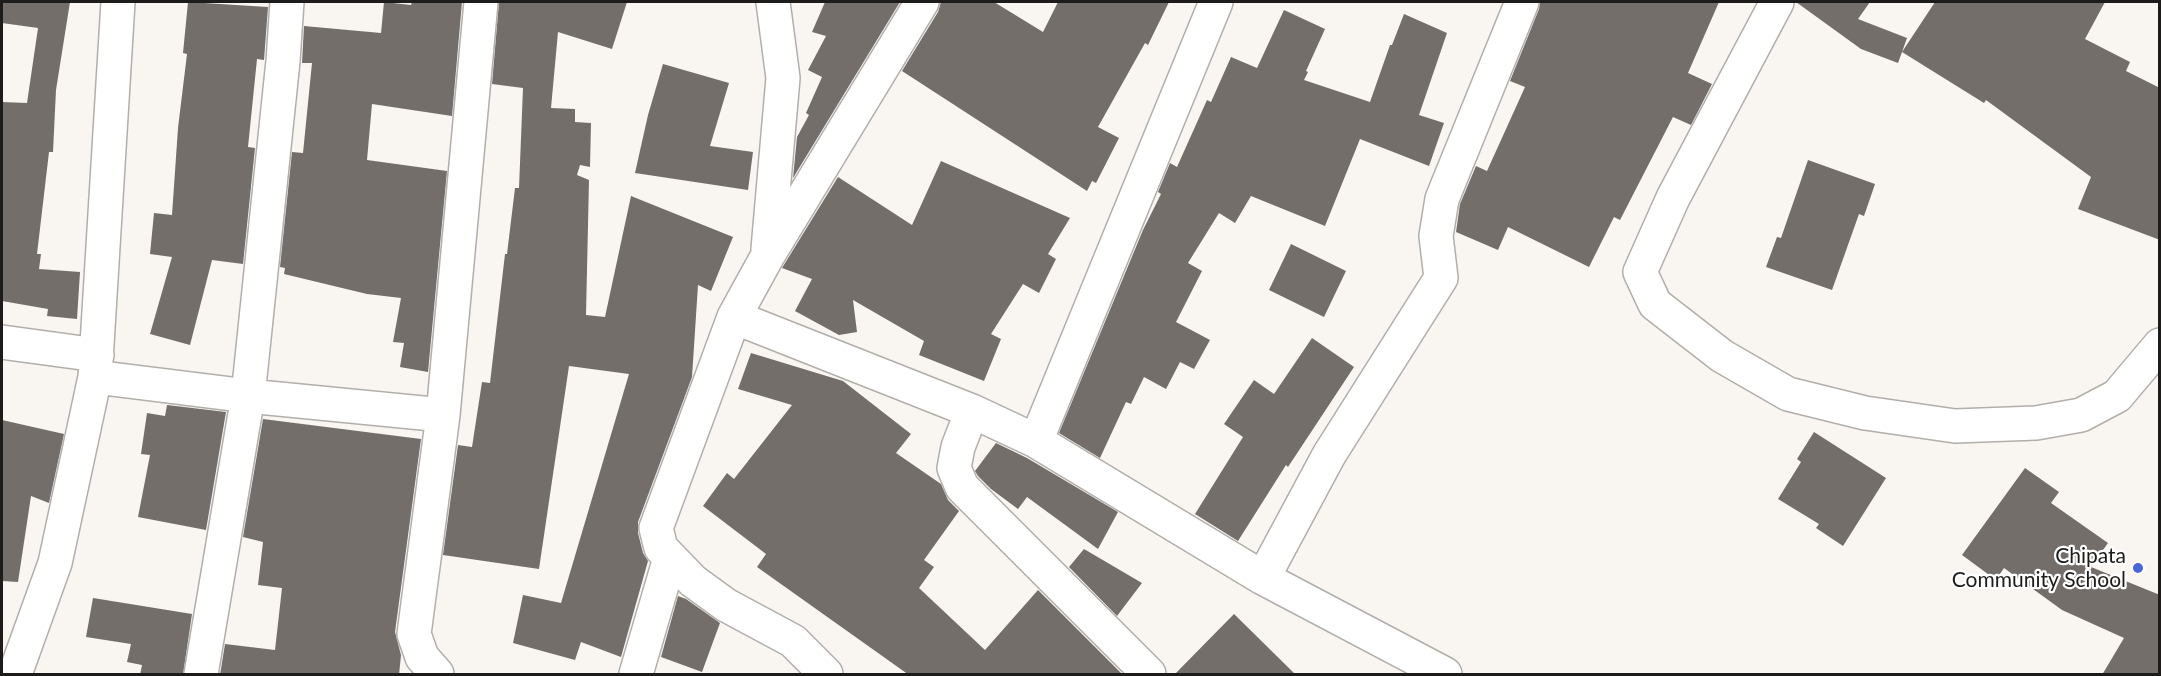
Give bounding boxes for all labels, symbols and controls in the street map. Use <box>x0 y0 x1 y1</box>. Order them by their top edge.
place label: Chipata Community School <box>1952 543 2126 593</box>
marker: Chipata Community School <box>2131 561 2145 575</box>

